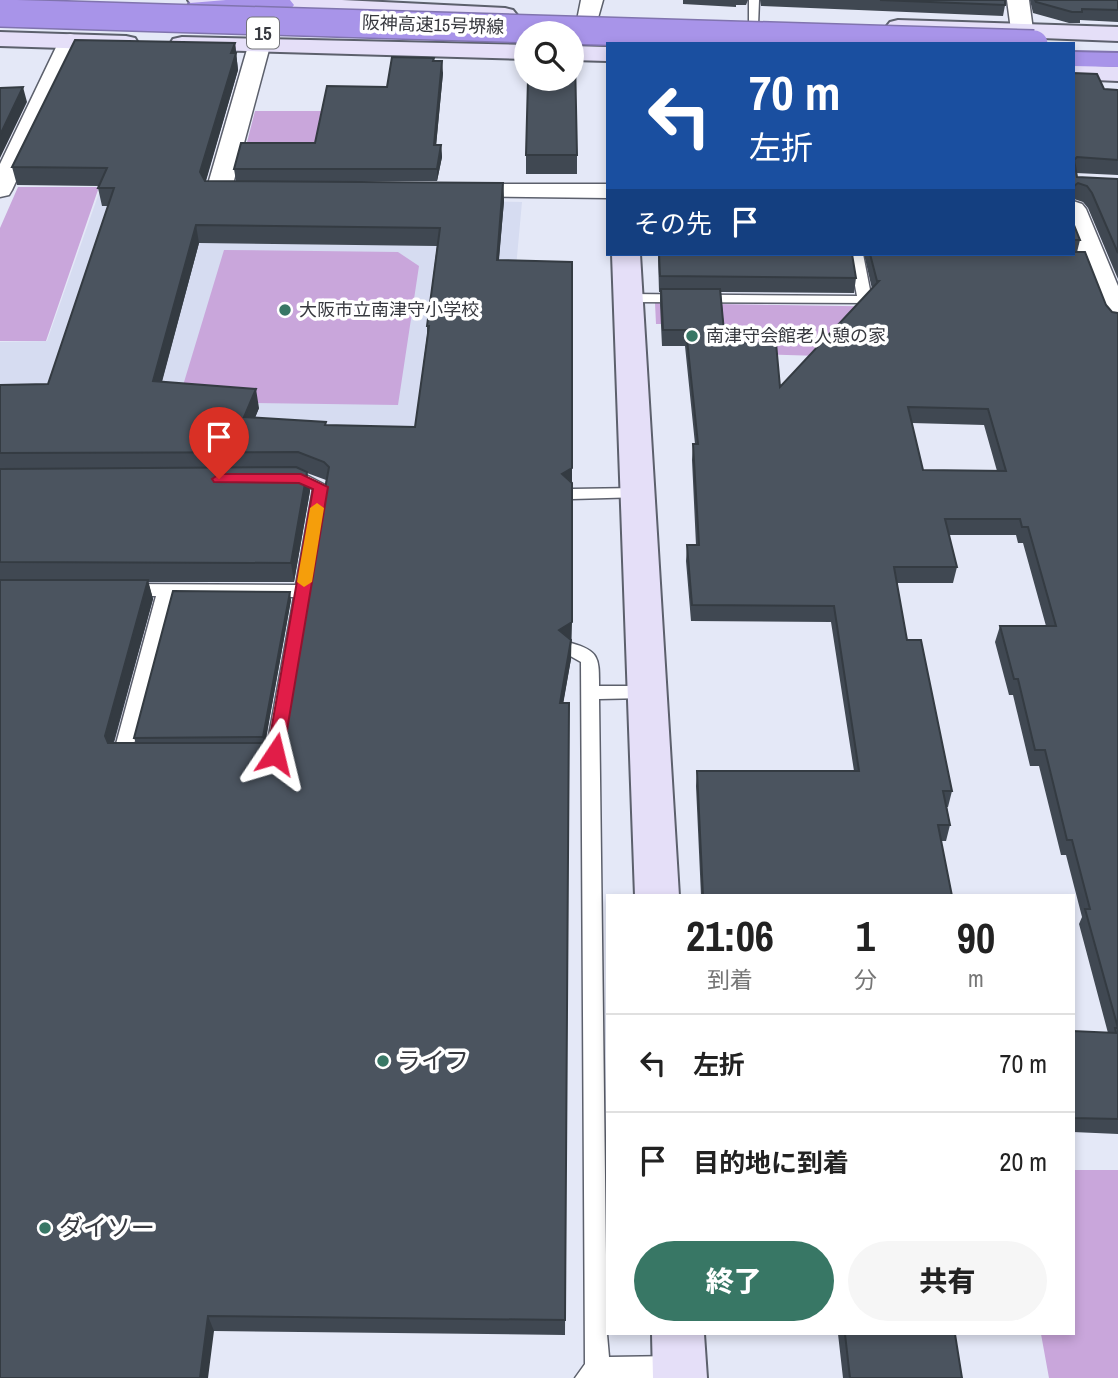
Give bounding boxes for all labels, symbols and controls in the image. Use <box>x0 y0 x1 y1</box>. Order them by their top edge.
street label: 阪神高速15号堺線 <box>361 10 505 39</box>
road number: 15 <box>247 18 279 48</box>
map controls <box>514 21 584 91</box>
button: search <box>514 21 584 91</box>
text: 70 m <box>749 59 841 125</box>
icon: left <box>634 70 725 161</box>
text: 左折 <box>749 126 813 169</box>
icon: arrive <box>726 203 764 241</box>
text: その先 <box>634 206 712 241</box>
place label: 大阪市立南津守小学校 <box>299 297 479 322</box>
marker: 大阪市立南津守小学校 <box>277 302 293 318</box>
place label: 南津守会館老人憩の家 <box>706 323 886 348</box>
marker: 南津守会館老人憩の家 <box>684 328 700 344</box>
pin <box>189 407 249 479</box>
icon: arrive <box>200 418 238 456</box>
position arrow <box>238 717 312 791</box>
text: 21:06 <box>686 908 774 964</box>
text: 1 <box>856 908 875 964</box>
text: 90 <box>957 910 995 966</box>
text: m <box>968 963 984 994</box>
text: 到着 <box>707 964 753 995</box>
text: 分 <box>854 964 877 995</box>
place label: ライフ <box>397 1044 469 1076</box>
icon: left <box>634 1044 672 1082</box>
text: 70 m <box>1000 1046 1047 1081</box>
text: 左折 <box>693 1047 745 1082</box>
marker: ライフ <box>375 1053 391 1069</box>
icon: arrive <box>634 1142 672 1180</box>
text: 20 m <box>1000 1144 1047 1179</box>
text: 目的地に到着 <box>693 1145 849 1180</box>
place label: ダイソー <box>59 1211 155 1243</box>
marker: ダイソー <box>37 1220 53 1236</box>
button: 終了 <box>634 1241 834 1321</box>
button: 共有 <box>848 1241 1047 1321</box>

